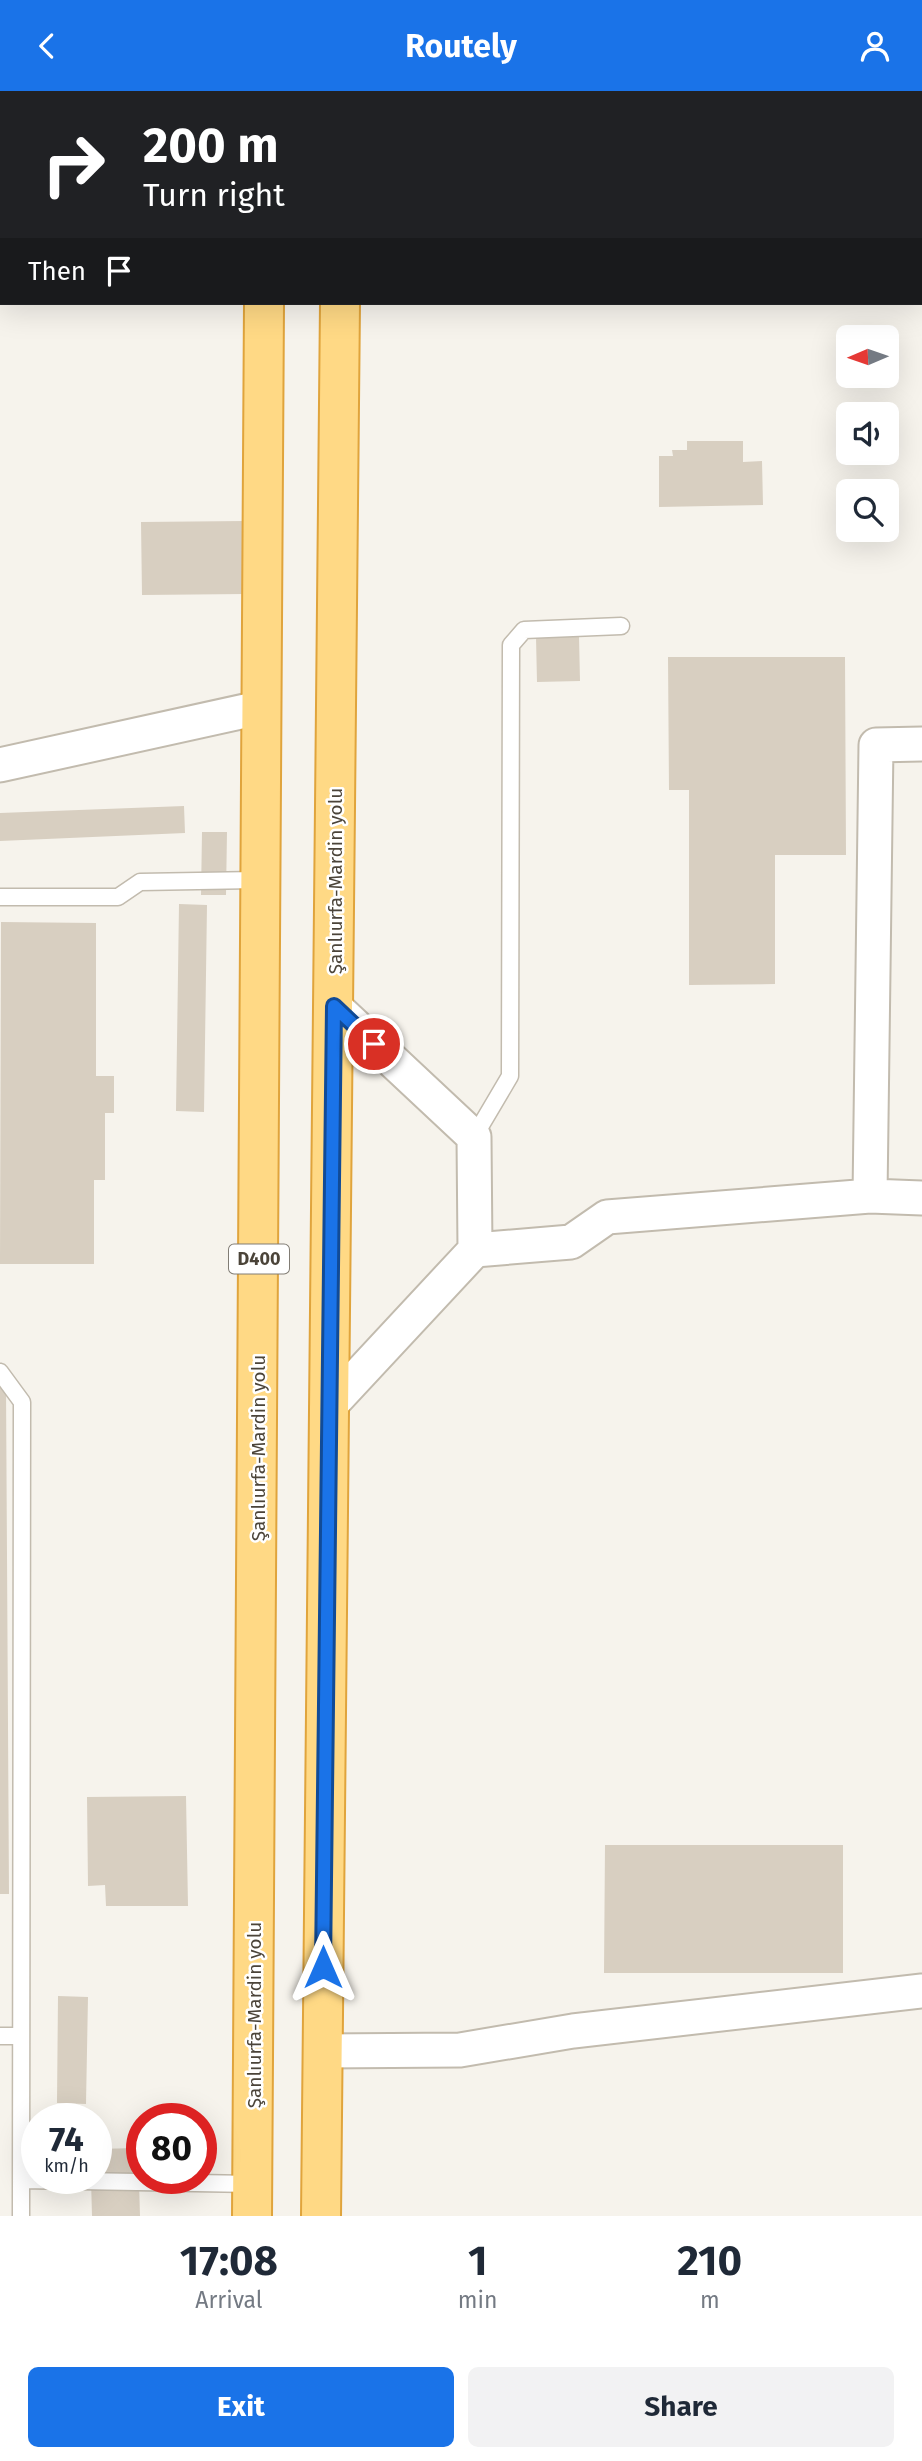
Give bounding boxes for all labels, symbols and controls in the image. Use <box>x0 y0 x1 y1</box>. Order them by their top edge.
icon: back <box>28 27 66 65</box>
text: Routely <box>405 27 517 65</box>
icon: person <box>856 27 894 65</box>
text: 200 m <box>143 116 279 175</box>
icon: right <box>28 119 119 210</box>
text: Turn right <box>143 176 285 214</box>
icon: arrive <box>100 252 138 290</box>
text: Then <box>28 256 86 287</box>
north arrow <box>836 325 900 389</box>
map controls <box>836 325 899 542</box>
button: sound <box>836 402 899 465</box>
button: search <box>836 479 899 542</box>
street label: Şanlıurfa-Mardin yolu <box>324 788 347 974</box>
pin <box>344 1014 404 1074</box>
icon: arrive <box>355 1025 393 1063</box>
road number: D400 <box>229 1245 289 1273</box>
street label: Şanlıurfa-Mardin yolu <box>247 1355 270 1541</box>
street label: Şanlıurfa-Mardin yolu <box>243 1922 266 2108</box>
position arrow <box>286 1930 360 2004</box>
speed limit sign: 80 <box>126 2103 217 2194</box>
text: 74 <box>49 2118 84 2160</box>
text: km/h <box>44 2155 89 2177</box>
text: 17:08 <box>180 2236 278 2286</box>
text: 1 <box>468 2236 487 2286</box>
text: 210 <box>677 2236 742 2286</box>
text: Arrival <box>195 2286 263 2314</box>
text: min <box>458 2286 498 2314</box>
text: m <box>700 2286 720 2314</box>
button: Exit <box>28 2367 454 2447</box>
button: Share <box>468 2367 894 2447</box>

